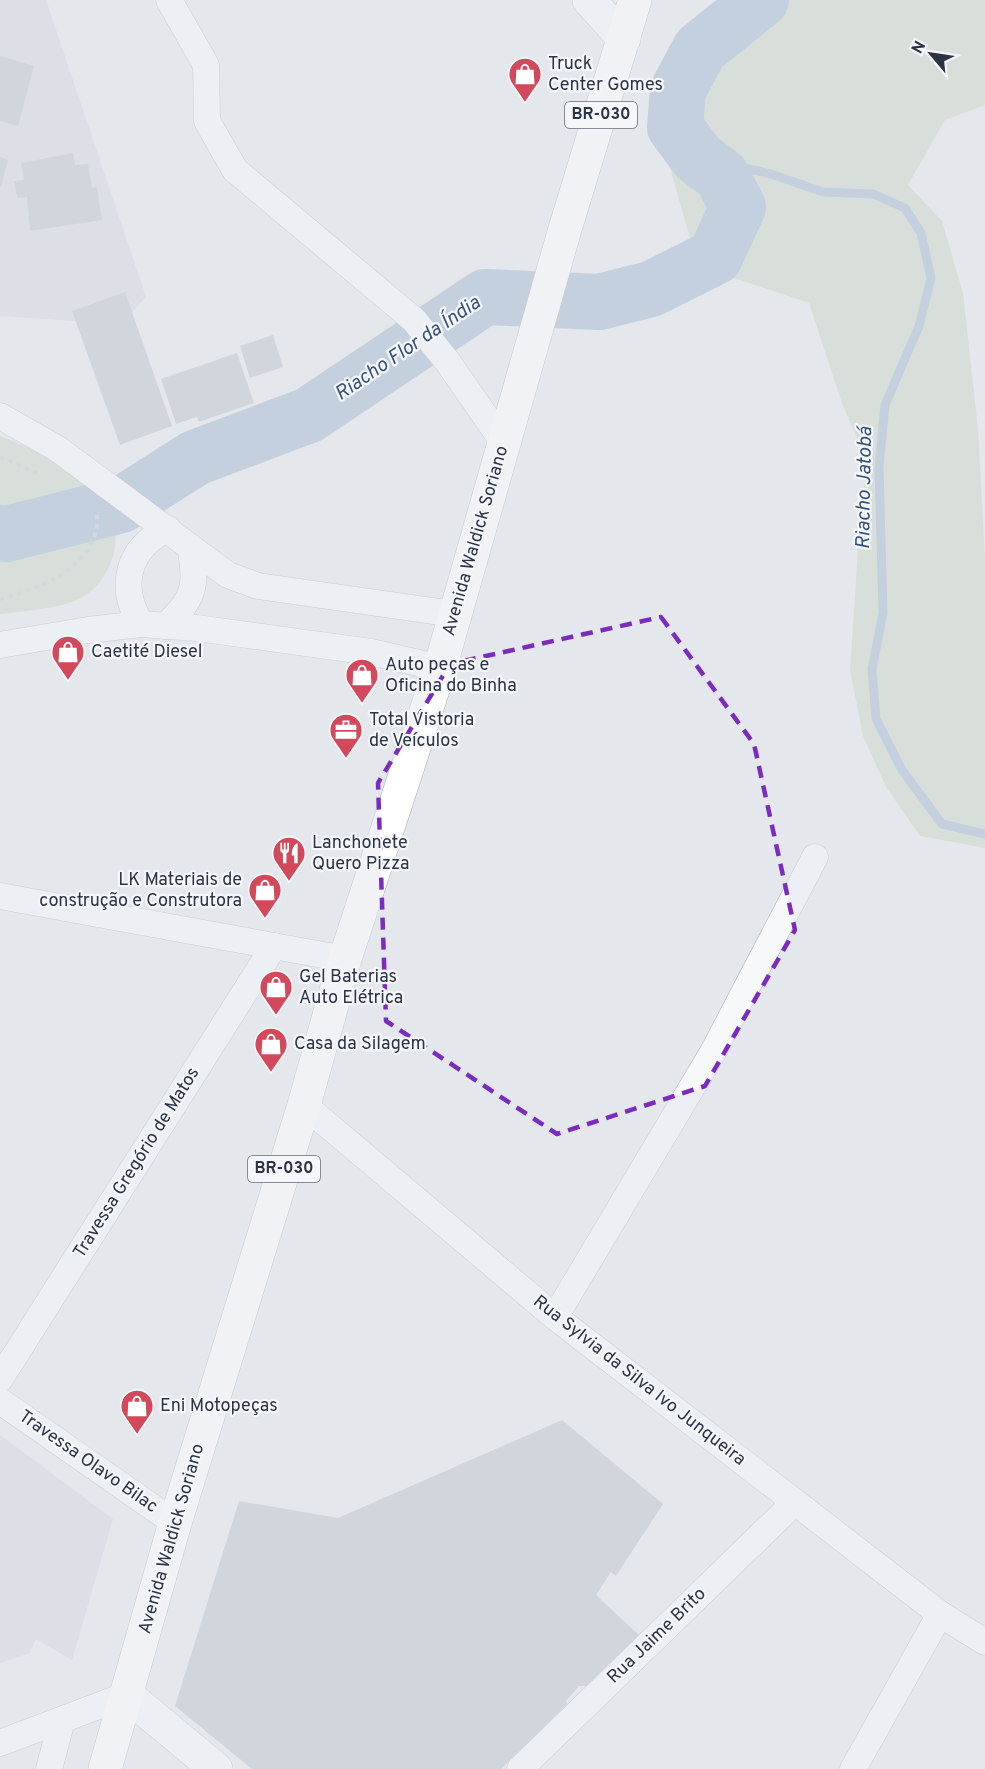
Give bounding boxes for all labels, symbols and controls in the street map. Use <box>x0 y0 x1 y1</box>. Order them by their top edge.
north arrow <box>901 24 961 84</box>
text: N <box>908 38 931 58</box>
place label: Truck Center Gomes <box>548 53 663 97</box>
shop icon: Truck Center Gomes <box>507 56 543 103</box>
road number: BR-030 <box>565 102 637 128</box>
water label: Riacho Flor da Índia <box>329 289 486 407</box>
water label: Riacho Jatobá <box>851 425 879 550</box>
street label: Avenida Waldick Soriano <box>438 443 514 639</box>
shop icon: Caetité Diesel <box>50 634 86 681</box>
place label: Caetité Diesel <box>91 641 202 664</box>
place label: Auto peças e Oficina do Binha <box>385 654 517 698</box>
shop icon: Auto peças e Oficina do Binha <box>344 657 380 704</box>
place label: Total Vistoria de Veículos <box>369 709 474 753</box>
office icon: Total Vistoria de Veículos <box>328 712 364 759</box>
place label: Lanchonete Quero Pizza <box>312 832 409 876</box>
restaurant icon: Lanchonete Quero Pizza <box>271 835 307 882</box>
place label: LK Materiais de construção e Construtora <box>39 869 242 913</box>
shop icon: LK Materiais de construção e Construtora <box>247 872 283 919</box>
place label: Gel Baterias Auto Elétrica <box>299 966 403 1010</box>
shop icon: Gel Baterias Auto Elétrica <box>258 969 294 1016</box>
shop icon: Casa da Silagem <box>253 1026 289 1073</box>
place label: Casa da Silagem <box>294 1033 426 1056</box>
street label: Travessa Gregório de Matos <box>69 1063 205 1263</box>
road number: BR-030 <box>248 1156 320 1182</box>
street label: Rua Sylvia da Silva Ivo Junqueira <box>528 1291 750 1471</box>
shop icon: Eni Motopeças <box>119 1388 155 1435</box>
place label: Eni Motopeças <box>160 1395 278 1418</box>
street label: Travessa Olavo Bilac <box>14 1405 162 1519</box>
street label: Avenida Waldick Soriano <box>134 1441 210 1637</box>
street label: Rua Jaime Brito <box>603 1583 711 1689</box>

